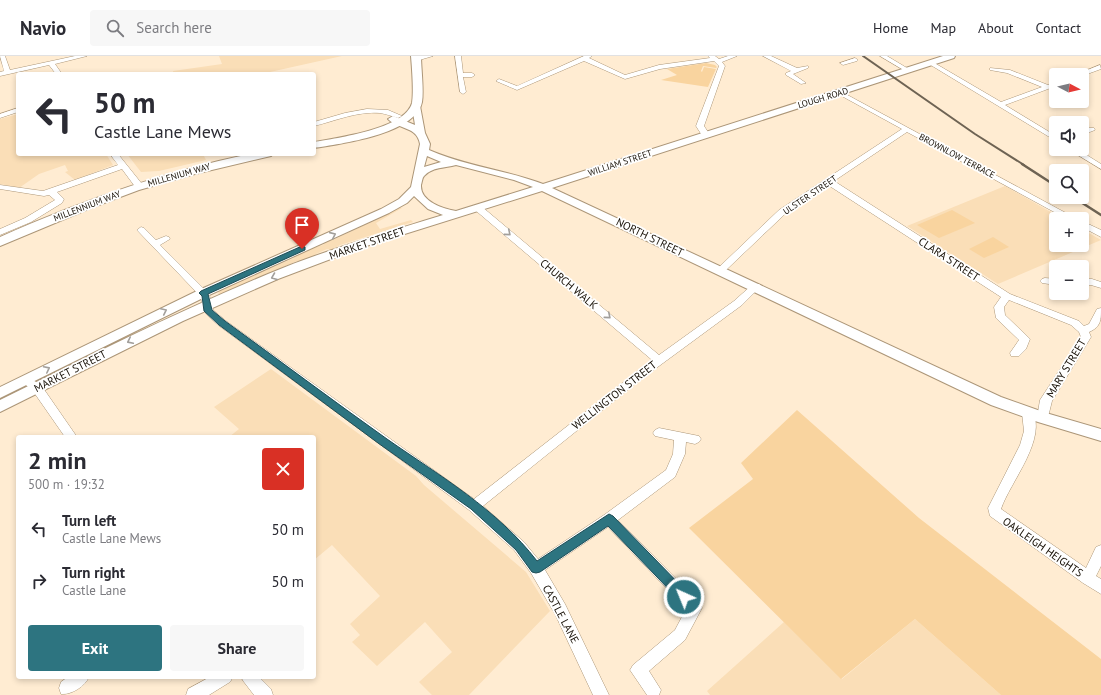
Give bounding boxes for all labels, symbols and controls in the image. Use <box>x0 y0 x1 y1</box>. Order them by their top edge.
search box <box>90 10 370 46</box>
text: Navio <box>20 16 66 40</box>
icon: search <box>104 17 126 39</box>
text: Search here <box>136 18 212 37</box>
text: Home <box>873 19 908 37</box>
text: Map <box>930 19 956 37</box>
text: About <box>978 19 1014 37</box>
text: Contact <box>1036 19 1081 37</box>
north arrow <box>1049 68 1089 108</box>
map controls <box>1049 68 1089 300</box>
text: 50 m <box>94 84 155 121</box>
street label: LOUGH ROAD <box>796 85 849 110</box>
icon: left <box>28 88 80 140</box>
button: sound <box>1049 116 1089 156</box>
text: Castle Lane Mews <box>94 120 231 143</box>
street label: BROWNLOW TERRACE <box>917 131 997 180</box>
street label: WILLIAM STREET <box>586 147 653 178</box>
street label: MILLENIUM WAY <box>146 160 211 189</box>
button: search <box>1049 164 1089 204</box>
street label: ULSTER STREET <box>781 173 839 217</box>
street label: MILLENNIUM WAY <box>52 188 122 223</box>
pin <box>285 208 319 249</box>
button: + <box>1049 212 1089 252</box>
icon: arrive <box>291 214 313 236</box>
street label: NORTH STREET <box>614 215 686 259</box>
street label: MARKET STREET <box>327 223 407 263</box>
one-way arrow <box>503 228 511 235</box>
one-way arrow <box>329 232 337 240</box>
street label: CLARA STREET <box>916 234 982 284</box>
street label: CHURCH WALK <box>537 256 601 312</box>
button: − <box>1049 260 1089 300</box>
one-way arrow <box>271 272 278 280</box>
one-way arrow <box>160 308 167 316</box>
one-way arrow <box>603 312 610 319</box>
one-way arrow <box>127 336 134 344</box>
street label: MARY STREET <box>1043 336 1089 400</box>
street label: MARKET STREET <box>32 347 108 395</box>
street label: WELLINGTON STREET <box>569 358 659 432</box>
one-way arrow <box>43 366 51 374</box>
text: 2 min <box>28 445 87 476</box>
button: close <box>262 448 304 490</box>
text: 500 m · 19:32 <box>28 476 105 493</box>
text: Turn left <box>62 511 116 530</box>
street label: OAKLEIGH HEIGHTS <box>1000 514 1086 580</box>
icon: left <box>28 518 50 540</box>
text: 50 m <box>271 520 304 539</box>
text: Castle Lane Mews <box>62 530 161 547</box>
text: Turn right <box>62 563 125 582</box>
icon: right <box>28 570 50 592</box>
text: 50 m <box>271 572 304 591</box>
position arrow <box>663 576 705 618</box>
text: Castle Lane <box>62 582 126 599</box>
street label: CASTLE LANE <box>540 582 582 646</box>
button: Exit <box>28 625 162 671</box>
button: Share <box>170 625 304 671</box>

